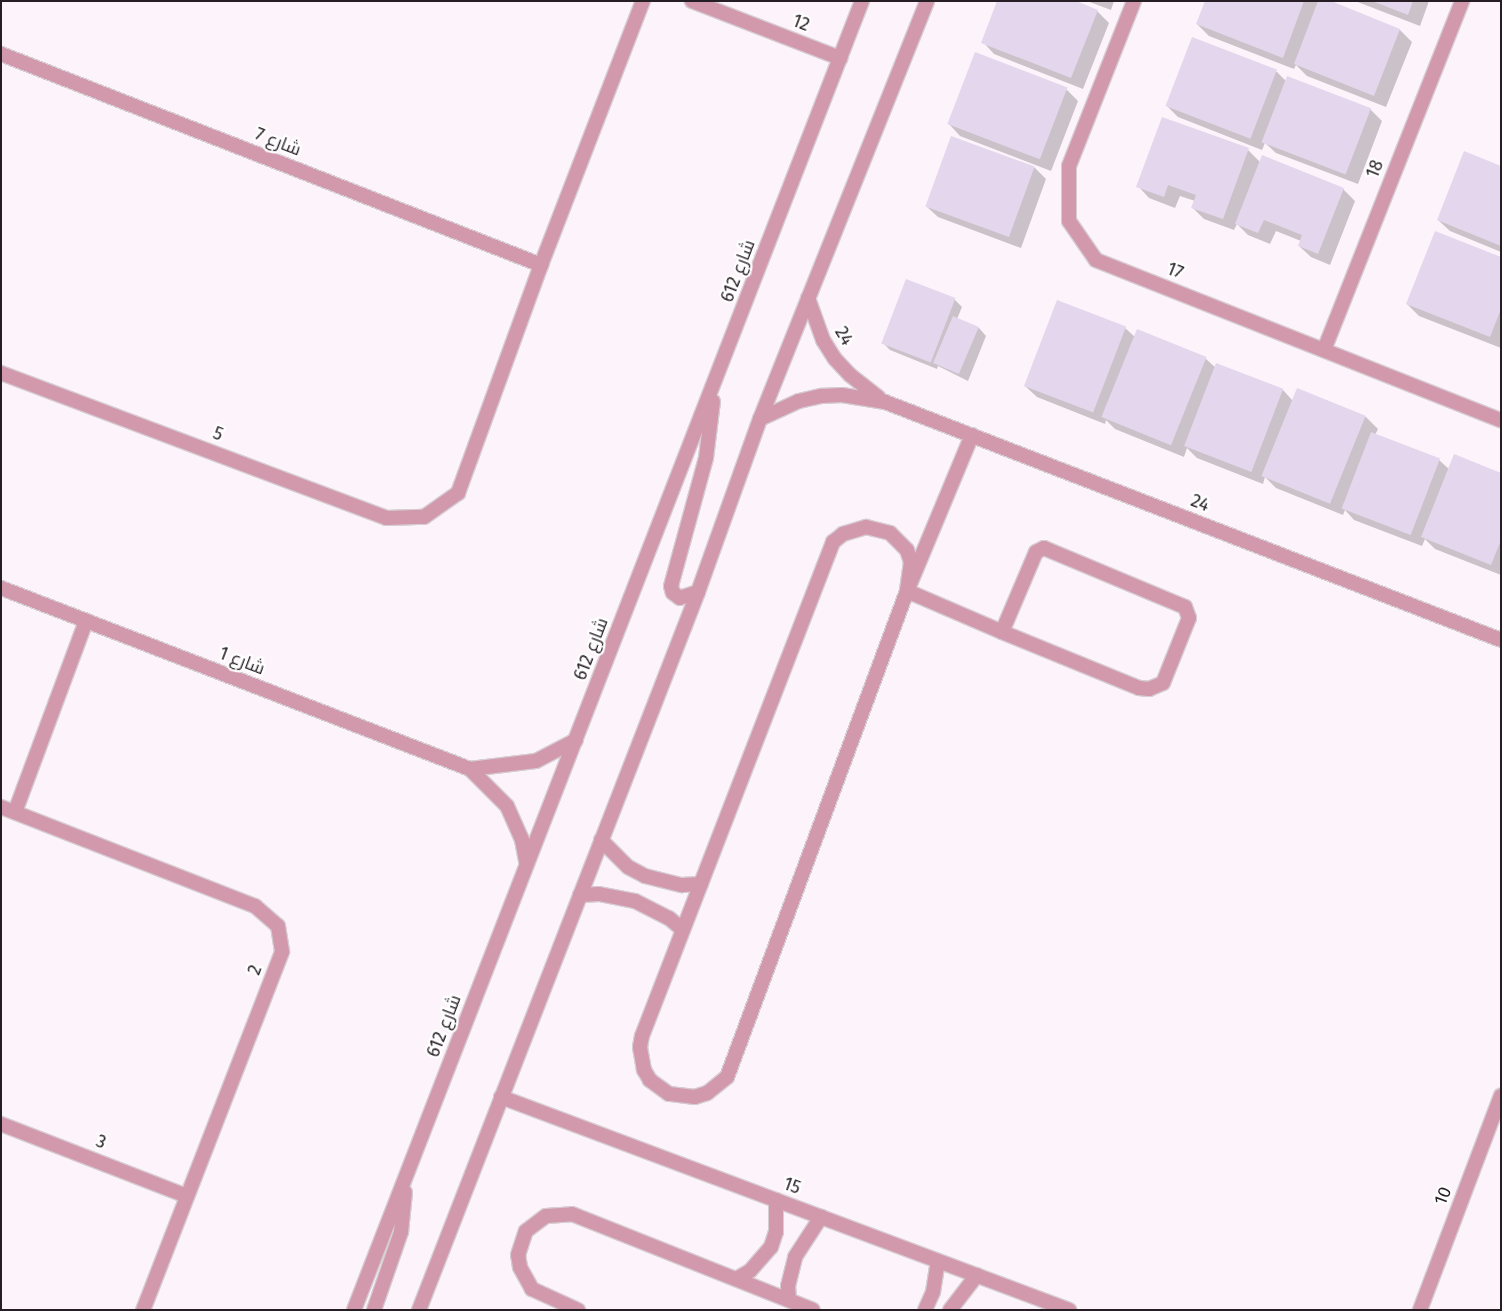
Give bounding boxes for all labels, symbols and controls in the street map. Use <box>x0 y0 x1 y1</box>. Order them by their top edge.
street label: 12 <box>789 10 813 36</box>
street label: شارع 7 <box>252 123 304 161</box>
street label: 18 <box>1362 157 1388 181</box>
street label: شارع 612 <box>716 237 760 305</box>
street label: 17 <box>1164 258 1186 284</box>
street label: 24 <box>830 323 858 349</box>
street label: 5 <box>210 422 226 446</box>
street label: 24 <box>1188 490 1212 516</box>
street label: شارع 612 <box>569 615 613 683</box>
street label: شارع 1 <box>216 642 268 680</box>
street label: 2 <box>243 962 267 978</box>
street label: شارع 612 <box>422 992 466 1060</box>
street label: 3 <box>93 1130 109 1154</box>
street label: 15 <box>780 1173 804 1199</box>
street label: 10 <box>1430 1184 1456 1208</box>

